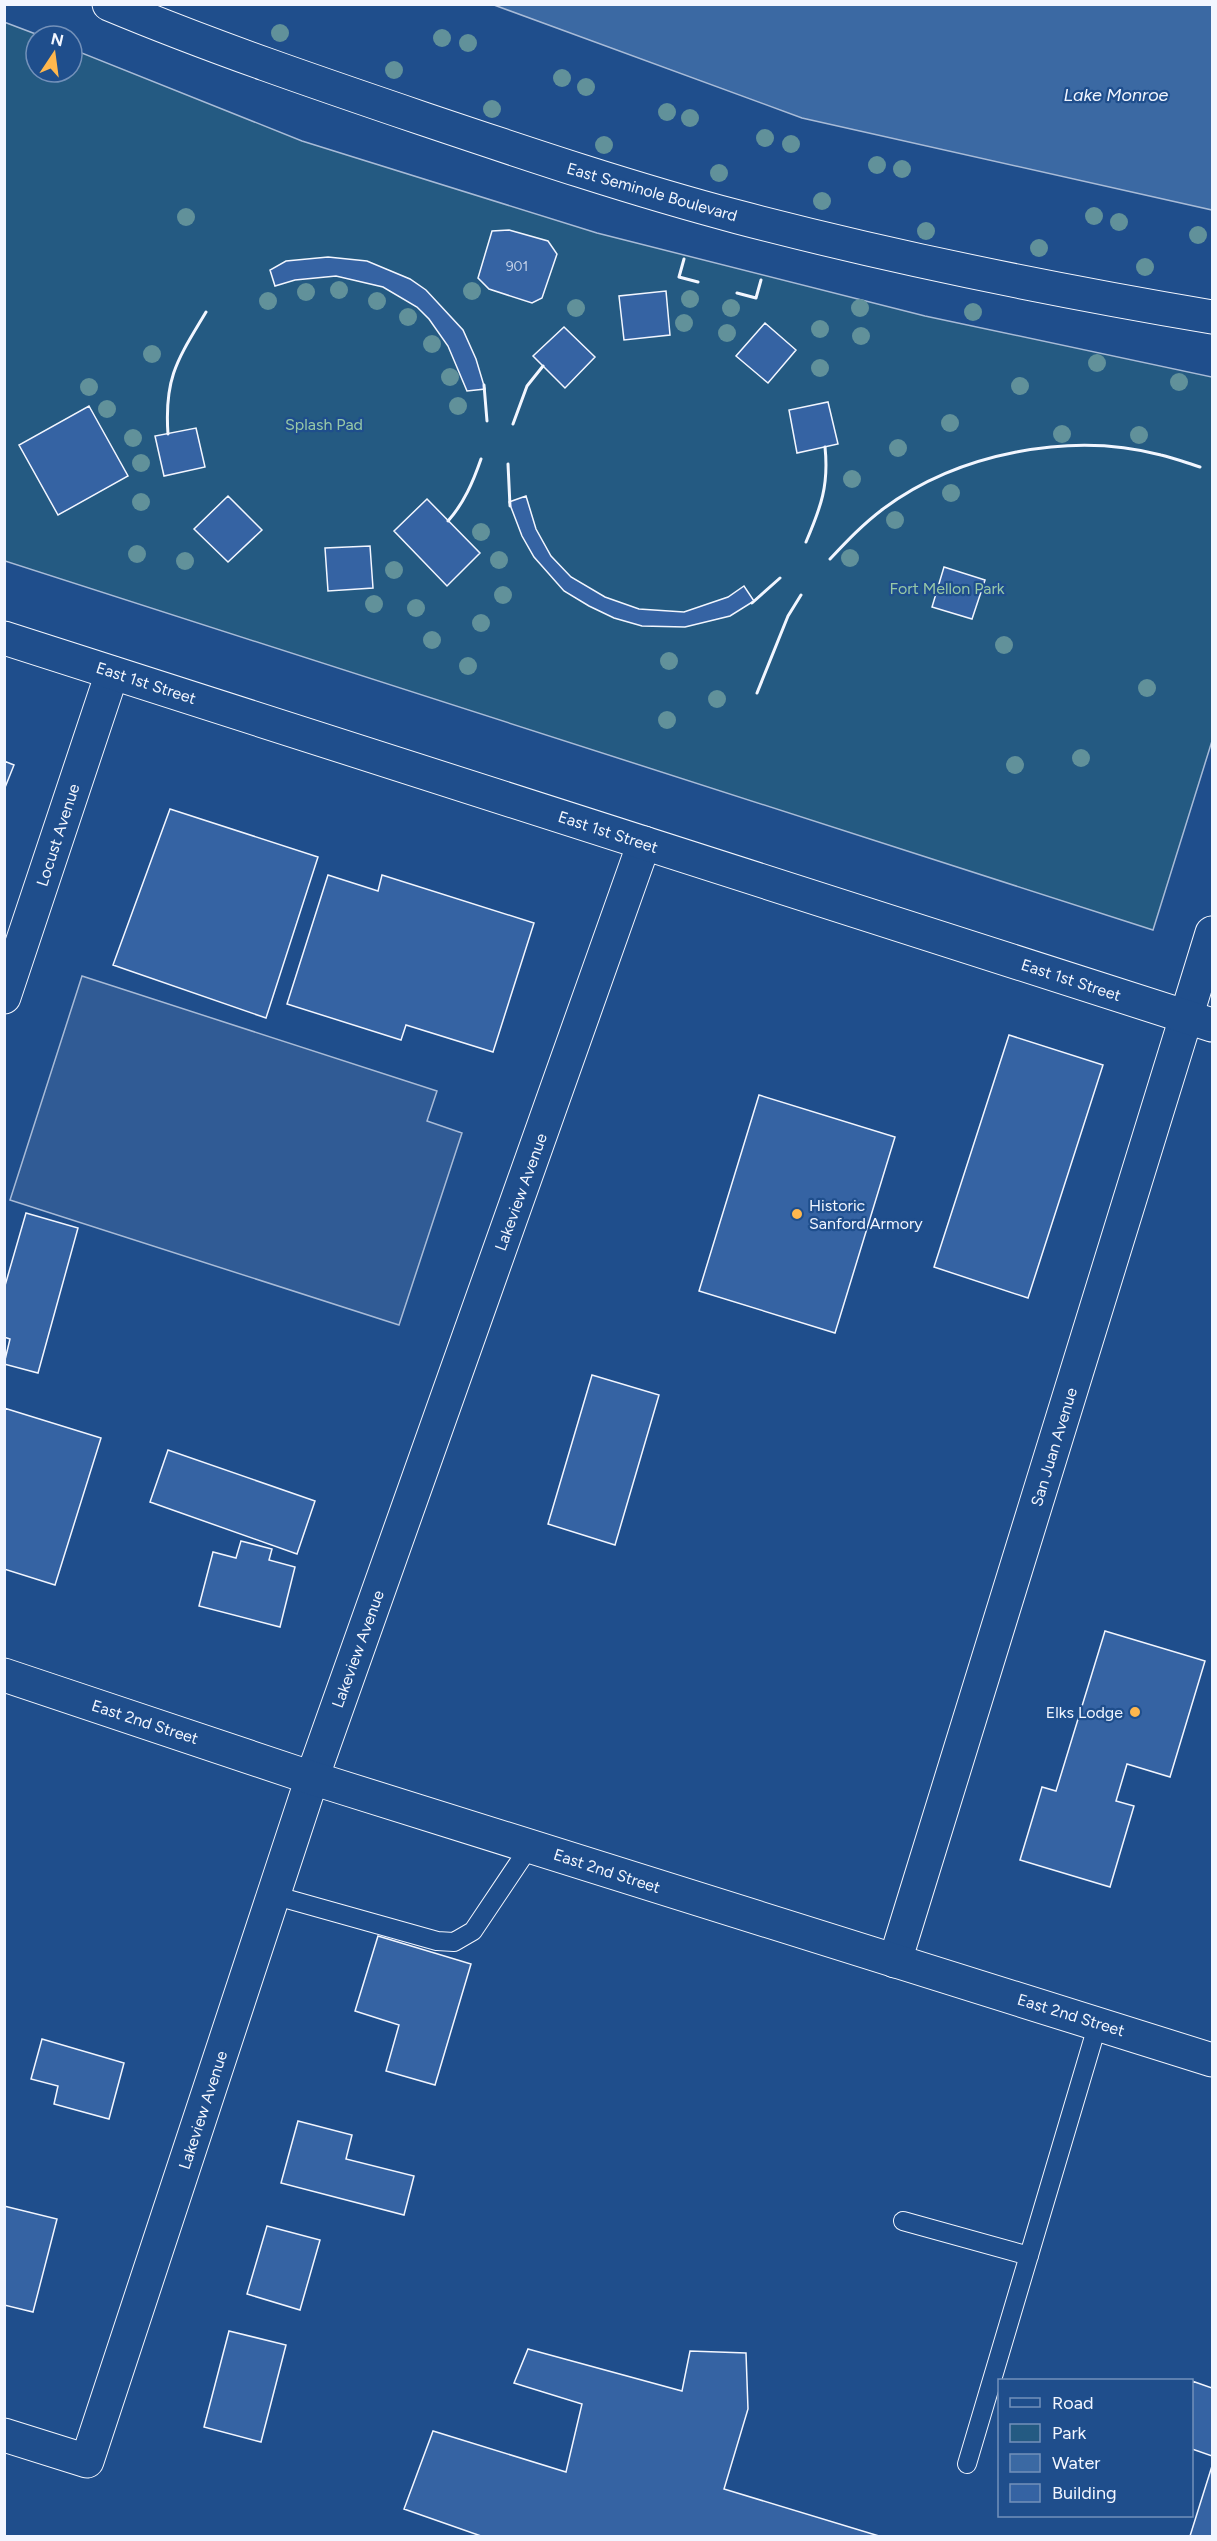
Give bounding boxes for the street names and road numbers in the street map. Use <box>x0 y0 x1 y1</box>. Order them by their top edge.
street label: East Seminole Boulevard <box>565 159 739 225</box>
street label: East 1st Street <box>94 658 198 708</box>
street label: Locust Avenue <box>32 781 84 889</box>
street label: East 1st Street <box>556 807 660 857</box>
street label: East 1st Street <box>1019 955 1123 1005</box>
street label: Lakeview Avenue <box>491 1130 551 1253</box>
street label: San Juan Avenue <box>1027 1385 1081 1509</box>
street label: Lakeview Avenue <box>328 1587 388 1710</box>
street label: East 2nd Street <box>89 1696 201 1748</box>
street label: East 2nd Street <box>551 1845 663 1897</box>
street label: East 2nd Street <box>1015 1990 1127 2040</box>
street label: Lakeview Avenue <box>175 2048 231 2172</box>

